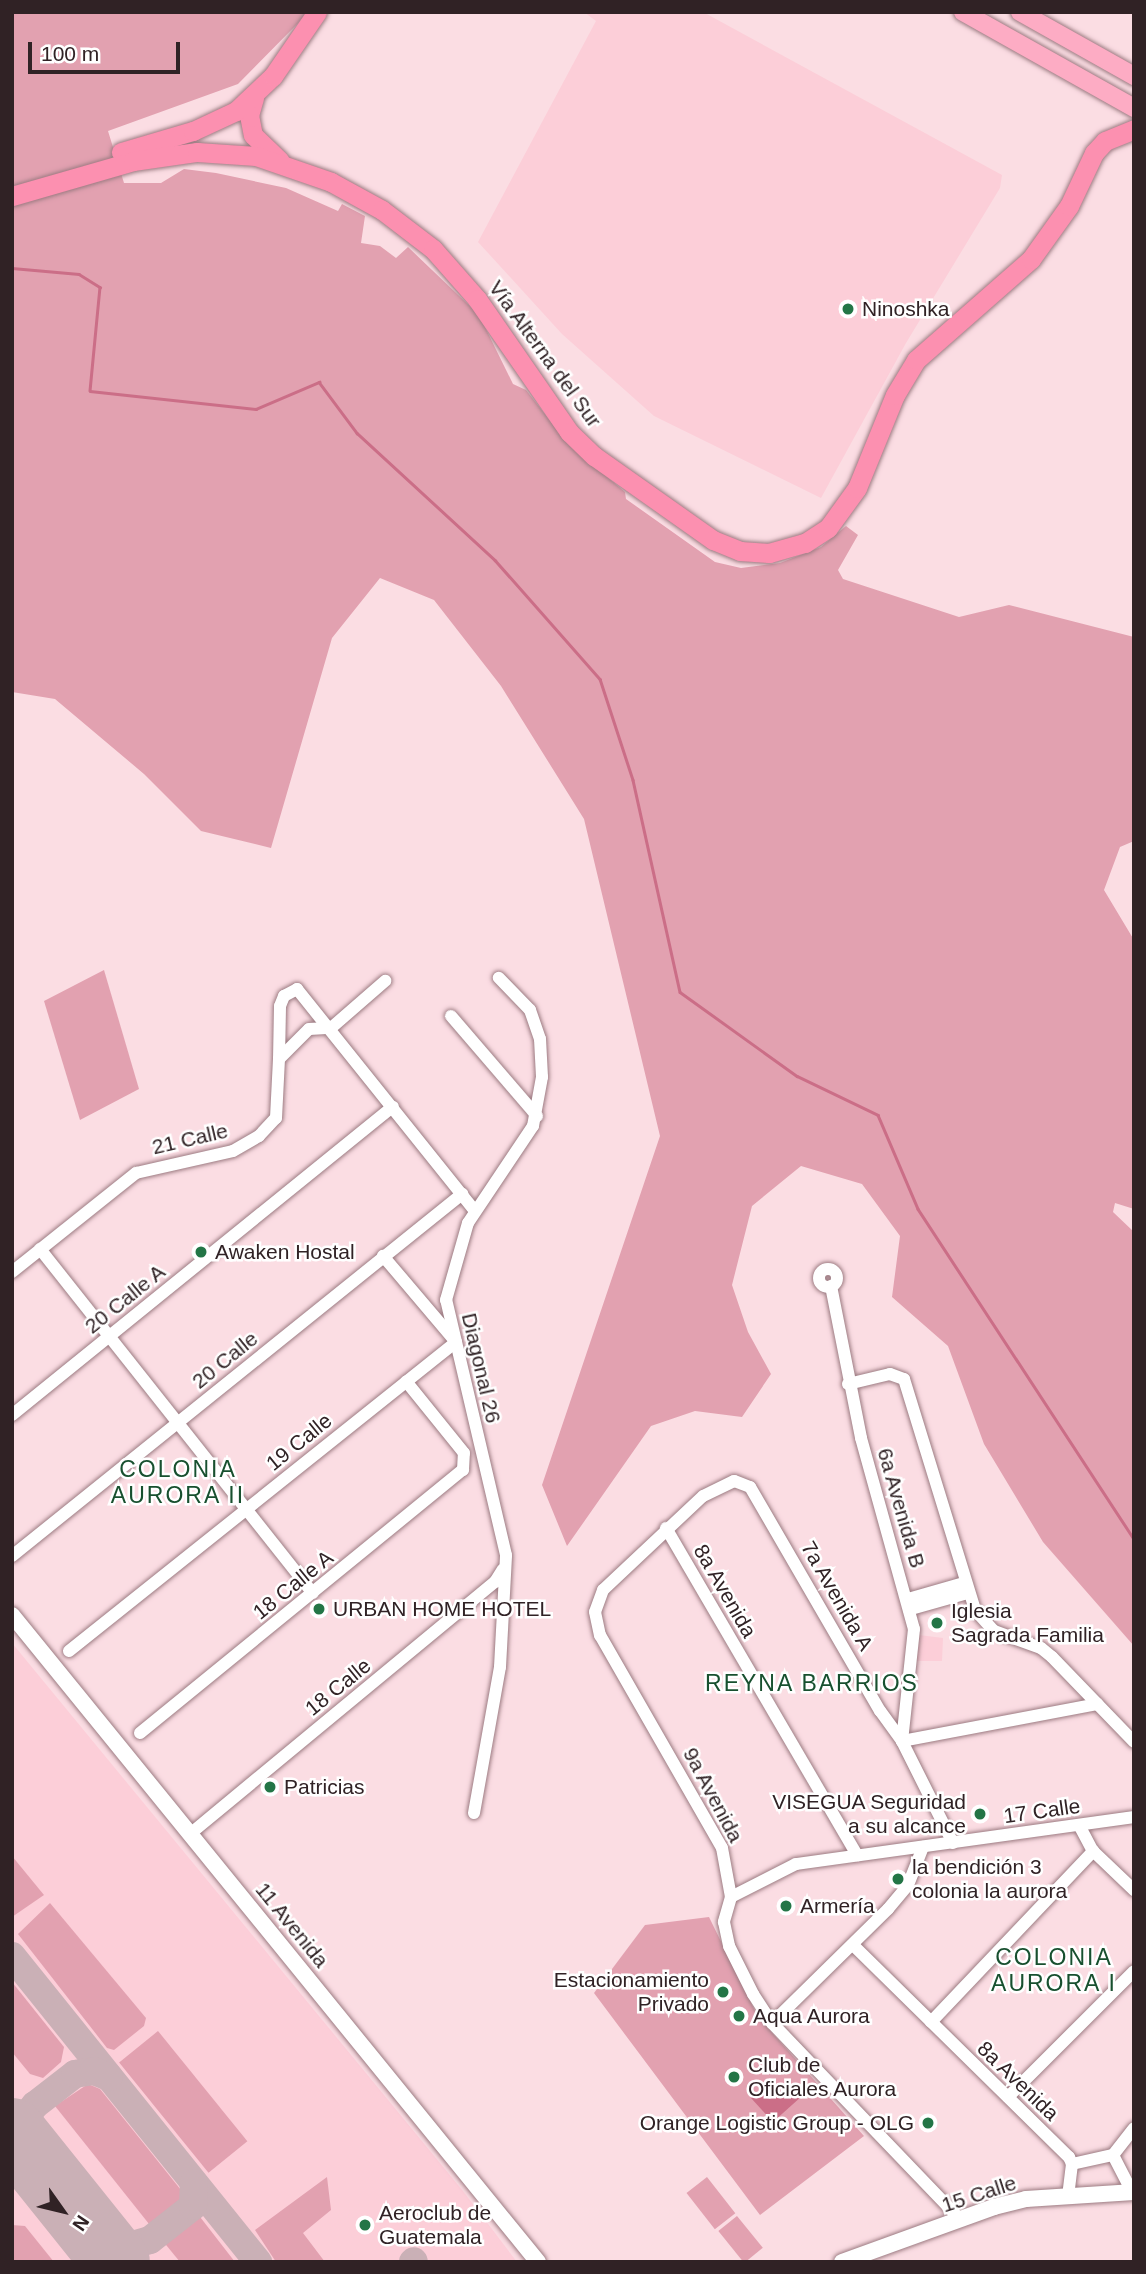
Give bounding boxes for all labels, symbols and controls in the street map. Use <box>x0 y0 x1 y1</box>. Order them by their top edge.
scale bar <box>32 28 184 72</box>
text: 100 m <box>41 42 99 65</box>
street label: Vía Alterna del Sur <box>483 275 607 433</box>
place label: Ninoshka <box>862 296 950 322</box>
marker: Ninoshka <box>840 301 856 317</box>
street label: 21 Calle <box>150 1118 230 1160</box>
place label: Awaken Hostal <box>215 1239 355 1265</box>
marker: Awaken Hostal <box>193 1244 209 1260</box>
street label: 20 Calle A <box>79 1259 171 1339</box>
street label: Diagonal 26 <box>456 1311 506 1425</box>
street label: 20 Calle <box>187 1326 263 1394</box>
street label: 19 Calle <box>261 1408 337 1476</box>
street label: 6a Avenida B <box>872 1445 930 1571</box>
district label: COLONIA AURORA II <box>111 1455 245 1509</box>
street label: 7a Avenida A <box>795 1536 879 1656</box>
street label: 8a Avenida <box>688 1539 762 1643</box>
street label: 18 Calle A <box>247 1545 339 1625</box>
place label: URBAN HOME HOTEL <box>333 1596 551 1622</box>
place label: Iglesia Sagrada Familia <box>951 1598 1104 1648</box>
marker: URBAN HOME HOTEL <box>311 1601 327 1617</box>
marker: Iglesia Sagrada Familia <box>929 1615 945 1631</box>
street label: 18 Calle <box>300 1653 376 1721</box>
district label: REYNA BARRIOS <box>706 1669 918 1697</box>
street label: 9a Avenida <box>677 1743 749 1847</box>
place label: Patricias <box>284 1774 365 1800</box>
marker: Patricias <box>262 1779 278 1795</box>
place label: VISEGUA Seguridad a su alcance <box>771 1789 966 1839</box>
street label: 17 Calle <box>1002 1793 1082 1829</box>
marker: VISEGUA Seguridad a su alcance <box>972 1806 988 1822</box>
place label: la bendición 3 colonia la aurora <box>912 1854 1067 1904</box>
marker: la bendición 3 colonia la aurora <box>890 1871 906 1887</box>
street label: 11 Avenida <box>250 1877 334 1973</box>
place label: Armería <box>800 1893 875 1919</box>
marker: Armería <box>778 1898 794 1914</box>
district label: COLONIA AURORA I <box>991 1943 1117 1997</box>
place label: Estacionamiento Privado <box>554 1967 709 2017</box>
marker: Estacionamiento Privado <box>715 1984 731 2000</box>
place label: Aqua Aurora <box>753 2003 871 2029</box>
marker: Aqua Aurora <box>731 2008 747 2024</box>
street label: 8a Avenida <box>972 2036 1064 2126</box>
place label: Club de Oficiales Aurora <box>748 2052 897 2102</box>
marker: Club de Oficiales Aurora <box>726 2069 742 2085</box>
place label: Orange Logistic Group - OLG <box>640 2110 914 2136</box>
marker: Orange Logistic Group - OLG <box>920 2115 936 2131</box>
street label: 15 Calle <box>938 2170 1020 2218</box>
north arrow <box>28 2176 98 2246</box>
place label: Aeroclub de Guatemala <box>379 2200 491 2250</box>
text: N <box>68 2211 93 2235</box>
marker: Aeroclub de Guatemala <box>357 2217 373 2233</box>

